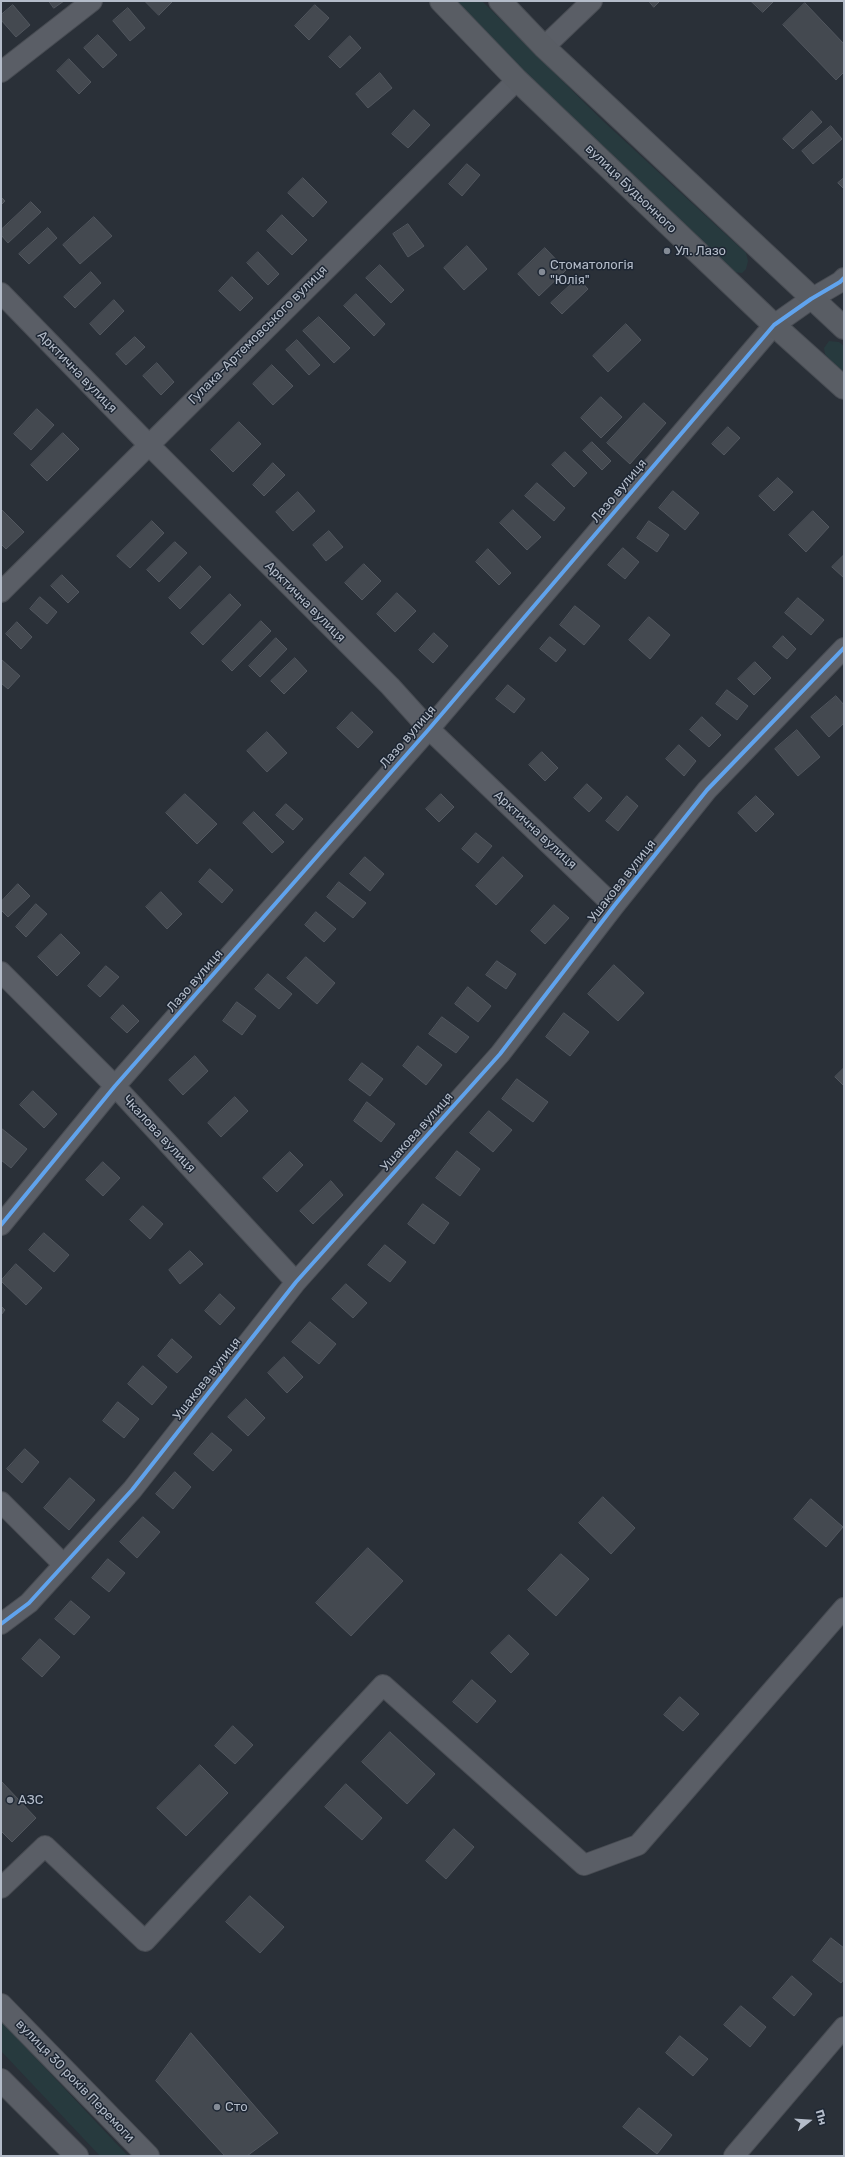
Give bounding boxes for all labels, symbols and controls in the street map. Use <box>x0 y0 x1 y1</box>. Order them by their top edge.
street label: вулиця Будьонного <box>582 141 680 237</box>
place label: Ул. Лазо <box>675 243 726 259</box>
marker: Ул. Лазо <box>662 246 672 256</box>
place label: Стоматологія "Юлія" <box>550 257 634 288</box>
street label: Гулака-Артемовського вулиця <box>185 262 331 408</box>
marker: Стоматологія "Юлія" <box>537 267 547 277</box>
street label: Арктична вулиця <box>34 328 120 416</box>
street label: Лазо вулиця <box>588 456 650 526</box>
street label: Арктична вулиця <box>261 558 349 646</box>
street label: Лазо вулиця <box>376 702 440 772</box>
street label: Арктична вулиця <box>490 787 580 873</box>
street label: Ушакова вулиця <box>585 836 659 926</box>
street label: Лазо вулиця <box>163 946 227 1016</box>
street label: Ушакова вулиця <box>377 1089 457 1175</box>
street label: Чкалова вулиця <box>119 1092 199 1176</box>
street label: Ушакова вулиця <box>170 1334 244 1424</box>
place label: АЗС <box>18 1792 43 1808</box>
marker: АЗС <box>5 1795 15 1805</box>
street label: вулиця 30 років Перемоги <box>12 2017 138 2145</box>
place label: Сто <box>225 2099 248 2115</box>
north arrow <box>789 2101 829 2141</box>
marker: Сто <box>212 2102 222 2112</box>
text: Пн <box>813 2108 829 2127</box>

